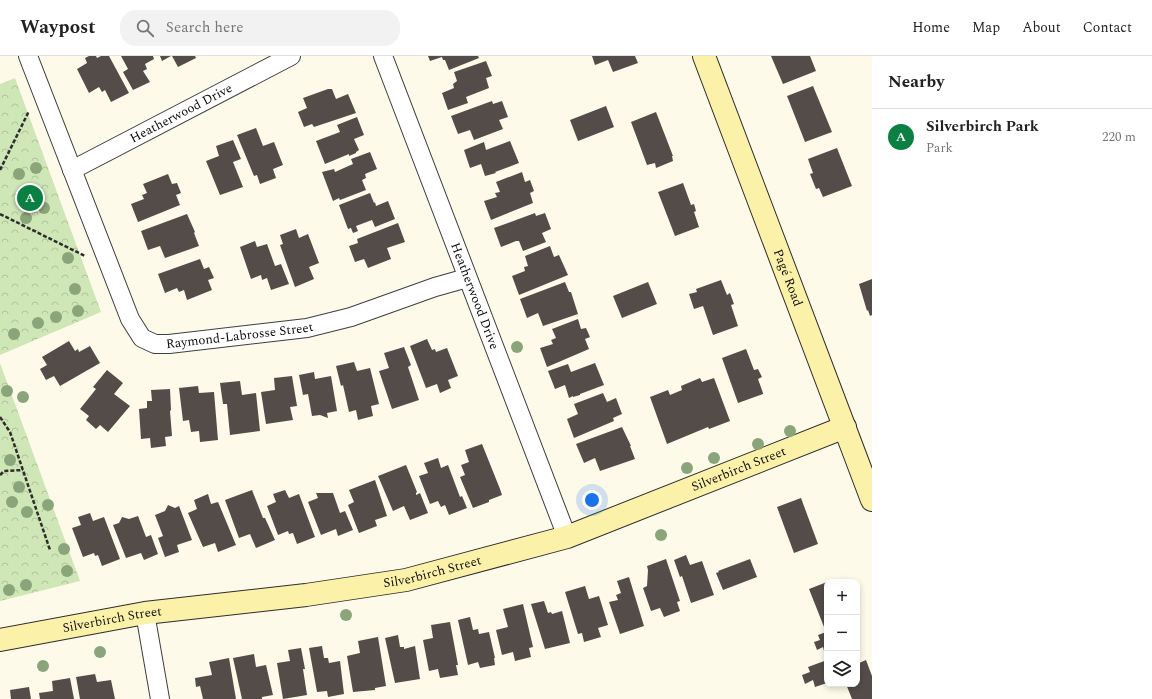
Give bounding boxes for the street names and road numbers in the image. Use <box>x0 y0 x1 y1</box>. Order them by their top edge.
street label: Heatherwood Drive <box>126 78 236 148</box>
street label: Heatherwood Drive <box>445 240 504 353</box>
street label: Pagé Road <box>768 246 808 309</box>
street label: Raymond-Labrosse Street <box>165 317 316 354</box>
street label: Silverbirch Street <box>688 441 789 497</box>
street label: Silverbirch Street <box>382 550 484 593</box>
street label: Silverbirch Street <box>61 601 163 638</box>

